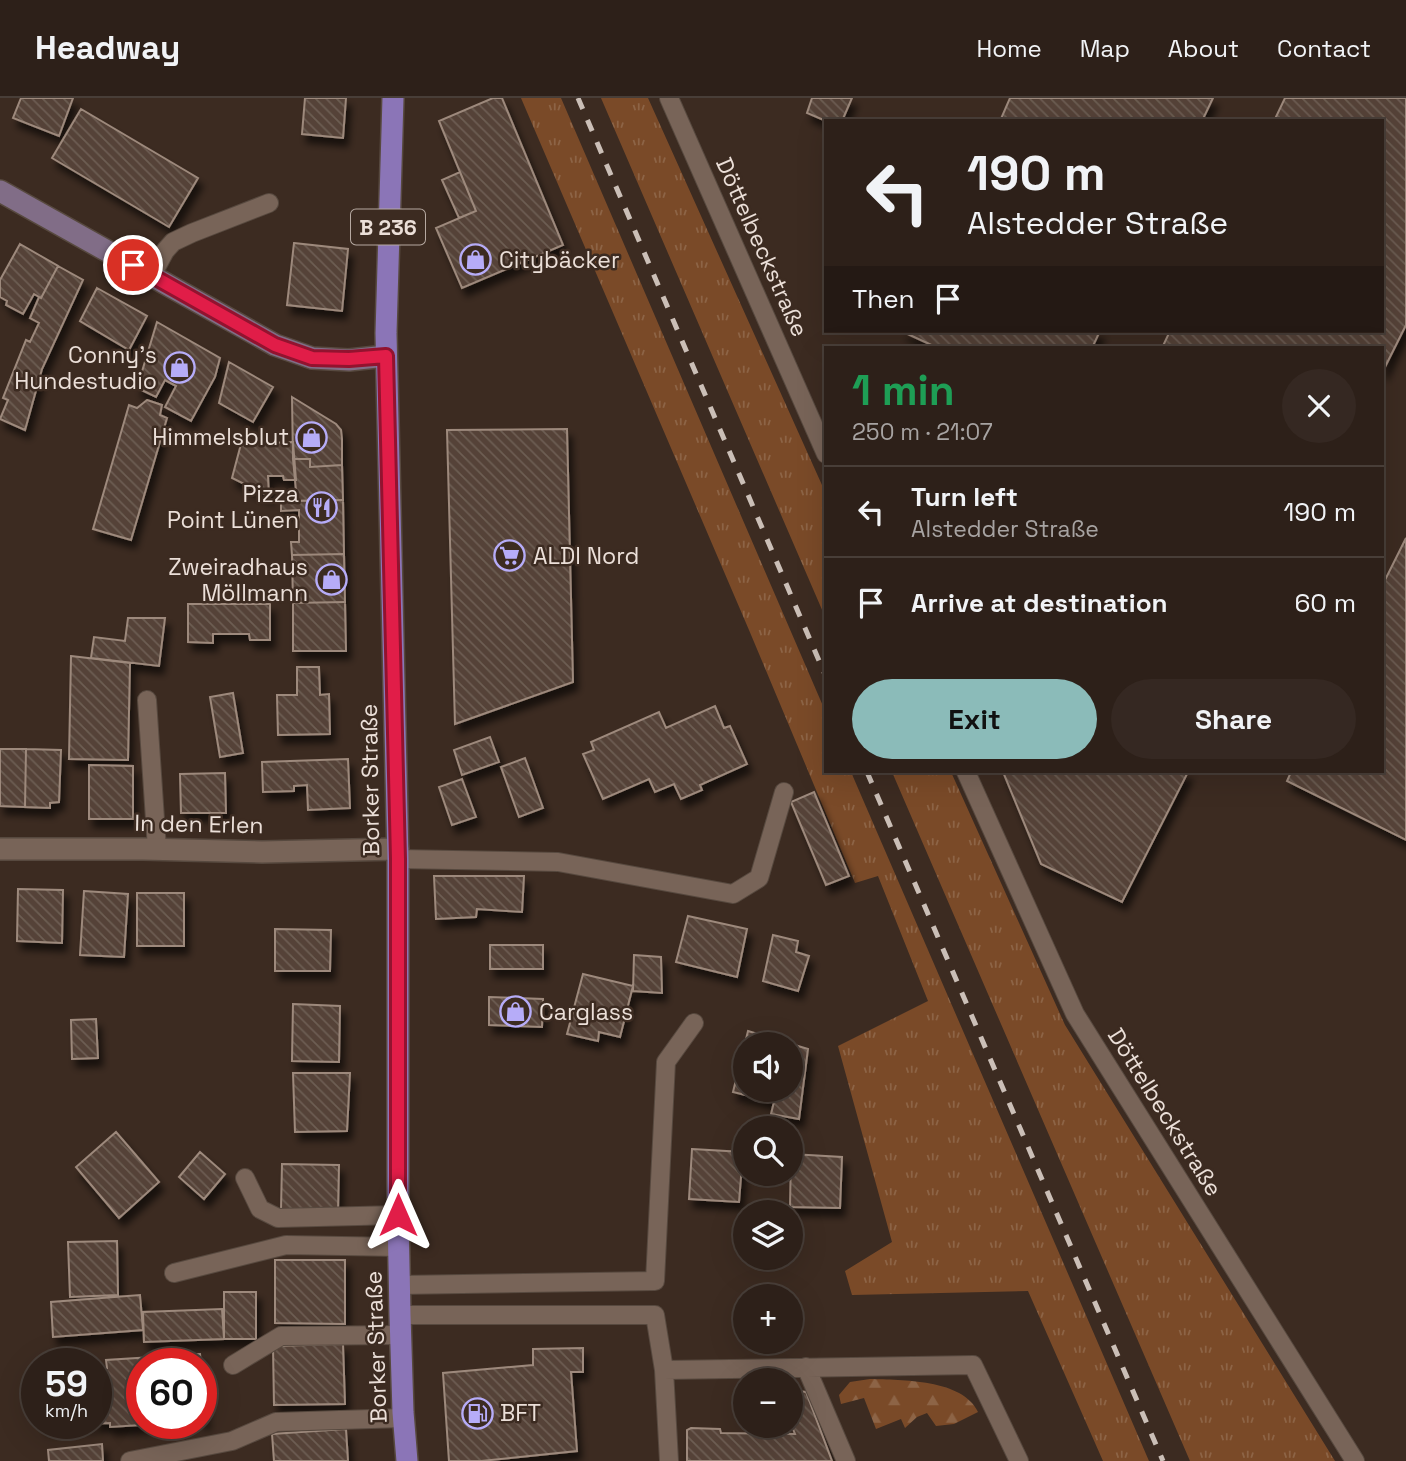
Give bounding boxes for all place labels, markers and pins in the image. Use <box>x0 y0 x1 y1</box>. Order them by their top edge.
pin <box>103 235 163 295</box>
shop icon: Citybäcker <box>459 243 493 277</box>
place label: Citybäcker <box>499 245 620 275</box>
place label: Conny's Hundestudio <box>14 340 157 396</box>
shop icon: Conny's Hundestudio <box>163 351 197 385</box>
shop icon: Himmelsblut <box>295 420 329 454</box>
place label: Himmelsblut <box>152 422 289 452</box>
place label: Pizza Point Lünen <box>167 479 299 535</box>
restaurant icon: Pizza Point Lünen <box>305 490 339 524</box>
supermarket icon: ALDI Nord <box>493 539 527 573</box>
place label: ALDI Nord <box>533 541 639 571</box>
place label: Zweiradhaus Möllmann <box>168 552 308 608</box>
shop icon: Zweiradhaus Möllmann <box>314 563 348 597</box>
shop icon: Carglass <box>499 995 533 1029</box>
place label: Carglass <box>539 997 633 1027</box>
fuel station icon: BFT <box>460 1396 494 1430</box>
place label: BFT <box>500 1398 541 1428</box>

